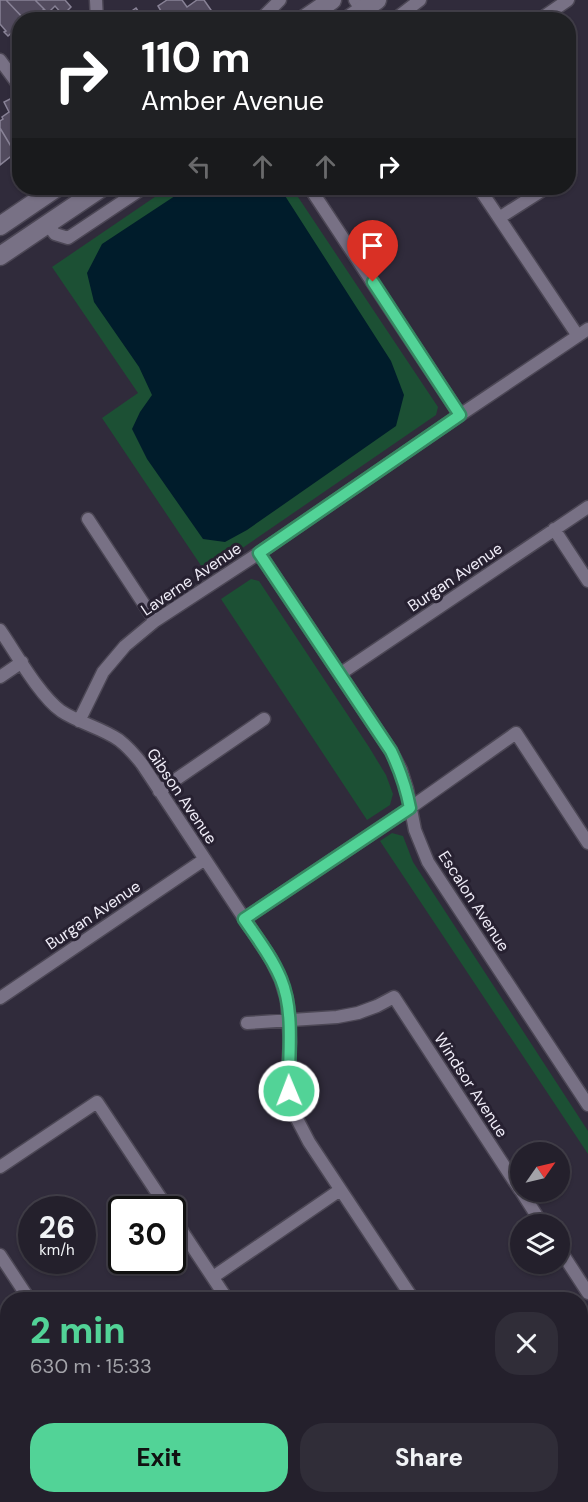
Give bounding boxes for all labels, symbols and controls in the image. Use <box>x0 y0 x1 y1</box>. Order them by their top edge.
text: 110 m <box>141 30 251 85</box>
icon: right <box>42 36 120 114</box>
text: Amber Avenue <box>141 83 324 118</box>
icon: left <box>183 150 216 183</box>
icon: ahead <box>246 150 279 183</box>
icon: ahead <box>309 150 342 183</box>
icon: right <box>372 150 405 183</box>
pin <box>347 220 398 282</box>
icon: arrive <box>356 229 389 262</box>
street label: Laverne Avenue <box>137 538 245 620</box>
street label: Burgan Avenue <box>404 538 506 616</box>
street label: Gibson Avenue <box>142 744 222 848</box>
street label: Escalon Avenue <box>434 847 514 955</box>
street label: Burgan Avenue <box>42 876 144 954</box>
street label: Windsor Avenue <box>429 1029 513 1141</box>
position arrow <box>257 1059 321 1123</box>
north arrow <box>510 1142 570 1202</box>
map controls <box>510 1142 570 1274</box>
speed limit sign: 30 <box>108 1196 186 1274</box>
text: 26 <box>39 1208 75 1247</box>
button: layers <box>510 1214 570 1274</box>
text: km/h <box>39 1240 75 1260</box>
text: 2 min <box>30 1307 126 1354</box>
button: close <box>495 1312 558 1375</box>
text: 630 m · 15:33 <box>30 1353 152 1379</box>
button: Exit <box>30 1423 288 1492</box>
button: Share <box>300 1423 558 1492</box>

